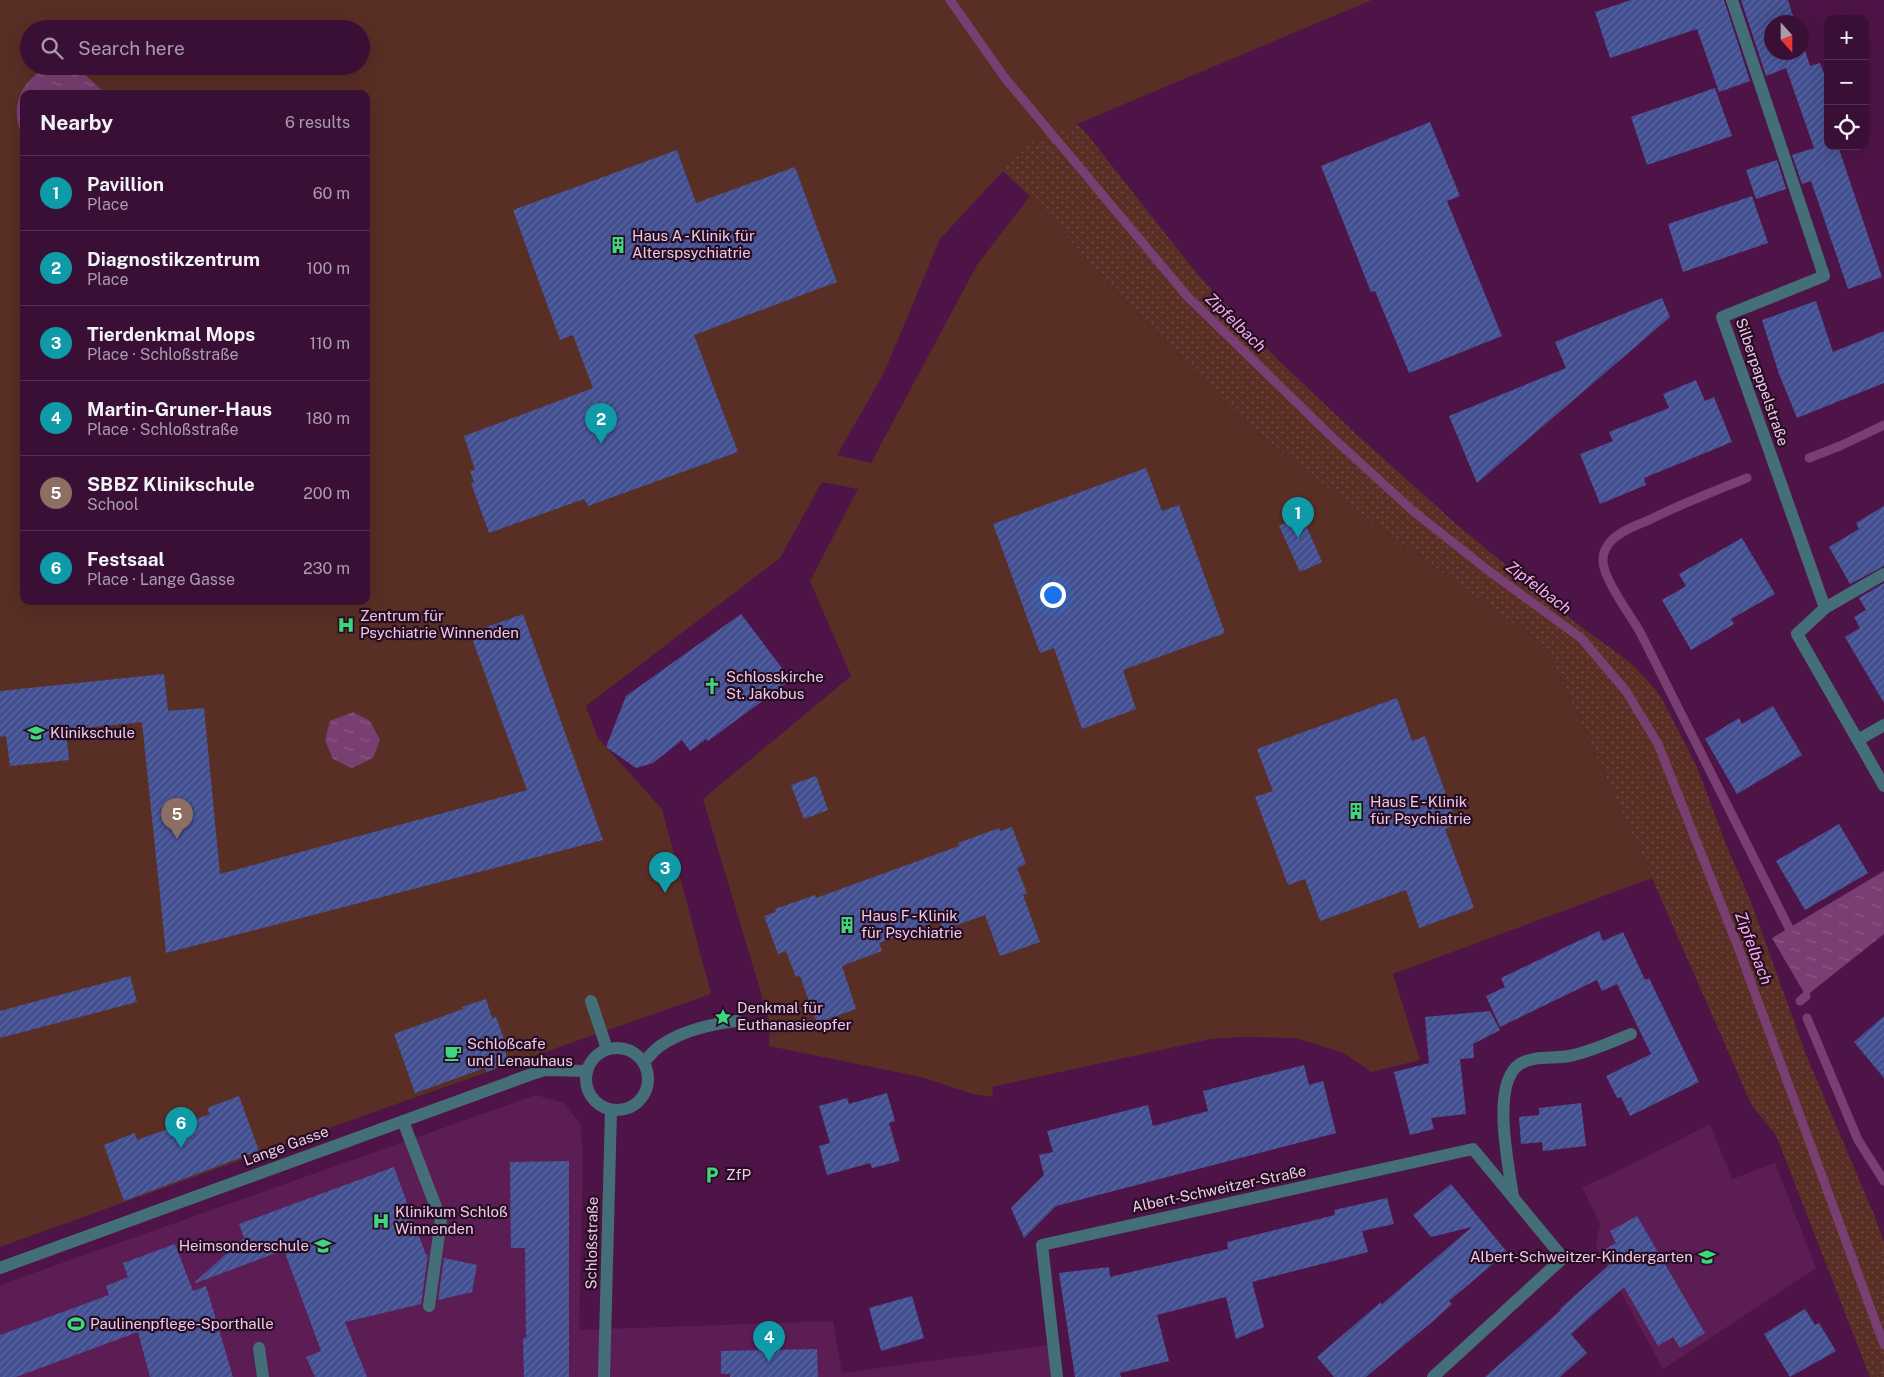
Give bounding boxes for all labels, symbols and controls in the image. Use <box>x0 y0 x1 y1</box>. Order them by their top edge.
north arrow <box>1764 15 1809 60</box>
map controls <box>1824 15 1869 150</box>
button: + <box>1824 15 1869 60</box>
search box <box>20 20 370 75</box>
icon: search <box>38 34 66 62</box>
text: Search here <box>78 37 185 59</box>
button: − <box>1824 60 1869 105</box>
button: locate <box>1824 105 1869 150</box>
text: Nearby <box>40 110 113 135</box>
text: 6 results <box>285 113 350 132</box>
text: Pavillion <box>87 173 164 195</box>
text: 1 <box>53 184 59 203</box>
text: 60 m <box>313 184 350 203</box>
text: Place <box>87 195 129 214</box>
place label: Haus A - Klinik für Alterspsychiatrie <box>632 227 755 261</box>
building icon: Haus A - Klinik für Alterspsychiatrie <box>608 235 628 255</box>
text: Diagnostikzentrum <box>87 248 260 270</box>
text: 2 <box>51 259 61 278</box>
text: 100 m <box>306 259 350 278</box>
text: Place <box>87 270 129 289</box>
water label: Zipfelbach <box>1201 289 1270 356</box>
street label: Silberpappelstraße <box>1733 316 1792 448</box>
text: Tierdenkmal Mops <box>87 323 255 345</box>
text: 3 <box>51 334 61 353</box>
text: 110 m <box>309 334 350 353</box>
text: Place · Schloßstraße <box>87 345 239 364</box>
text: Martin-Gruner-Haus <box>87 398 272 420</box>
pin: 2 <box>585 403 617 444</box>
text: 4 <box>51 409 61 428</box>
text: 180 m <box>306 409 350 428</box>
text: Place · Schloßstraße <box>87 420 239 439</box>
text: SBBZ Klinikschule <box>87 473 255 495</box>
text: 5 <box>51 484 61 503</box>
text: 200 m <box>303 484 350 503</box>
text: School <box>87 495 138 514</box>
pin: 1 <box>1282 497 1314 538</box>
text: Festsaal <box>87 548 165 570</box>
water label: Zipfelbach <box>1502 557 1575 618</box>
text: 6 <box>51 559 61 578</box>
text: 230 m <box>303 559 350 578</box>
text: Place · Lange Gasse <box>87 570 235 589</box>
your location <box>1040 582 1066 608</box>
place label: Zentrum für Psychiatrie Winnenden <box>360 607 519 641</box>
hospital icon: Zentrum für Psychiatrie Winnenden <box>336 615 356 635</box>
place label: Schlosskirche St. Jakobus <box>726 668 824 702</box>
church icon: Schlosskirche St. Jakobus <box>702 676 722 696</box>
school or university icon: Klinikschule <box>26 723 46 743</box>
place label: Klinikschule <box>50 724 135 741</box>
place label: Haus E - Klinik für Psychiatrie <box>1370 793 1471 827</box>
pin: 5 <box>161 798 193 839</box>
building icon: Haus E - Klinik für Psychiatrie <box>1346 801 1366 821</box>
pin: 3 <box>649 852 681 893</box>
place label: Haus F - Klinik für Psychiatrie <box>861 907 962 941</box>
water label: Zipfelbach <box>1731 909 1776 987</box>
building icon: Haus F - Klinik für Psychiatrie <box>837 915 857 935</box>
place label: Denkmal für Euthanasieopfer <box>737 999 852 1033</box>
place icon: Denkmal für Euthanasieopfer <box>713 1007 733 1027</box>
place label: Schloßcafe und Lenauhaus <box>467 1035 573 1069</box>
cafe icon: Schloßcafe und Lenauhaus <box>443 1043 463 1063</box>
pin: 6 <box>165 1107 197 1148</box>
street label: Lange Gasse <box>241 1122 331 1169</box>
street label: Albert-Schweitzer-Straße <box>1130 1162 1308 1215</box>
parking icon: ZfP <box>702 1165 722 1185</box>
place label: ZfP <box>726 1166 751 1183</box>
street label: Schloßstraße <box>582 1196 601 1289</box>
place label: Klinikum Schloß Winnenden <box>395 1203 508 1237</box>
hospital icon: Klinikum Schloß Winnenden <box>371 1211 391 1231</box>
school or university icon: Heimsonderschule <box>313 1236 333 1256</box>
place label: Heimsonderschule <box>179 1237 309 1254</box>
school or university icon: Albert-Schweitzer-Kindergarten <box>1697 1247 1717 1267</box>
place label: Albert-Schweitzer-Kindergarten <box>1470 1248 1693 1265</box>
sports icon: Paulinenpflege-Sporthalle <box>66 1314 86 1334</box>
place label: Paulinenpflege-Sporthalle <box>90 1315 274 1332</box>
pin: 4 <box>753 1321 785 1362</box>

